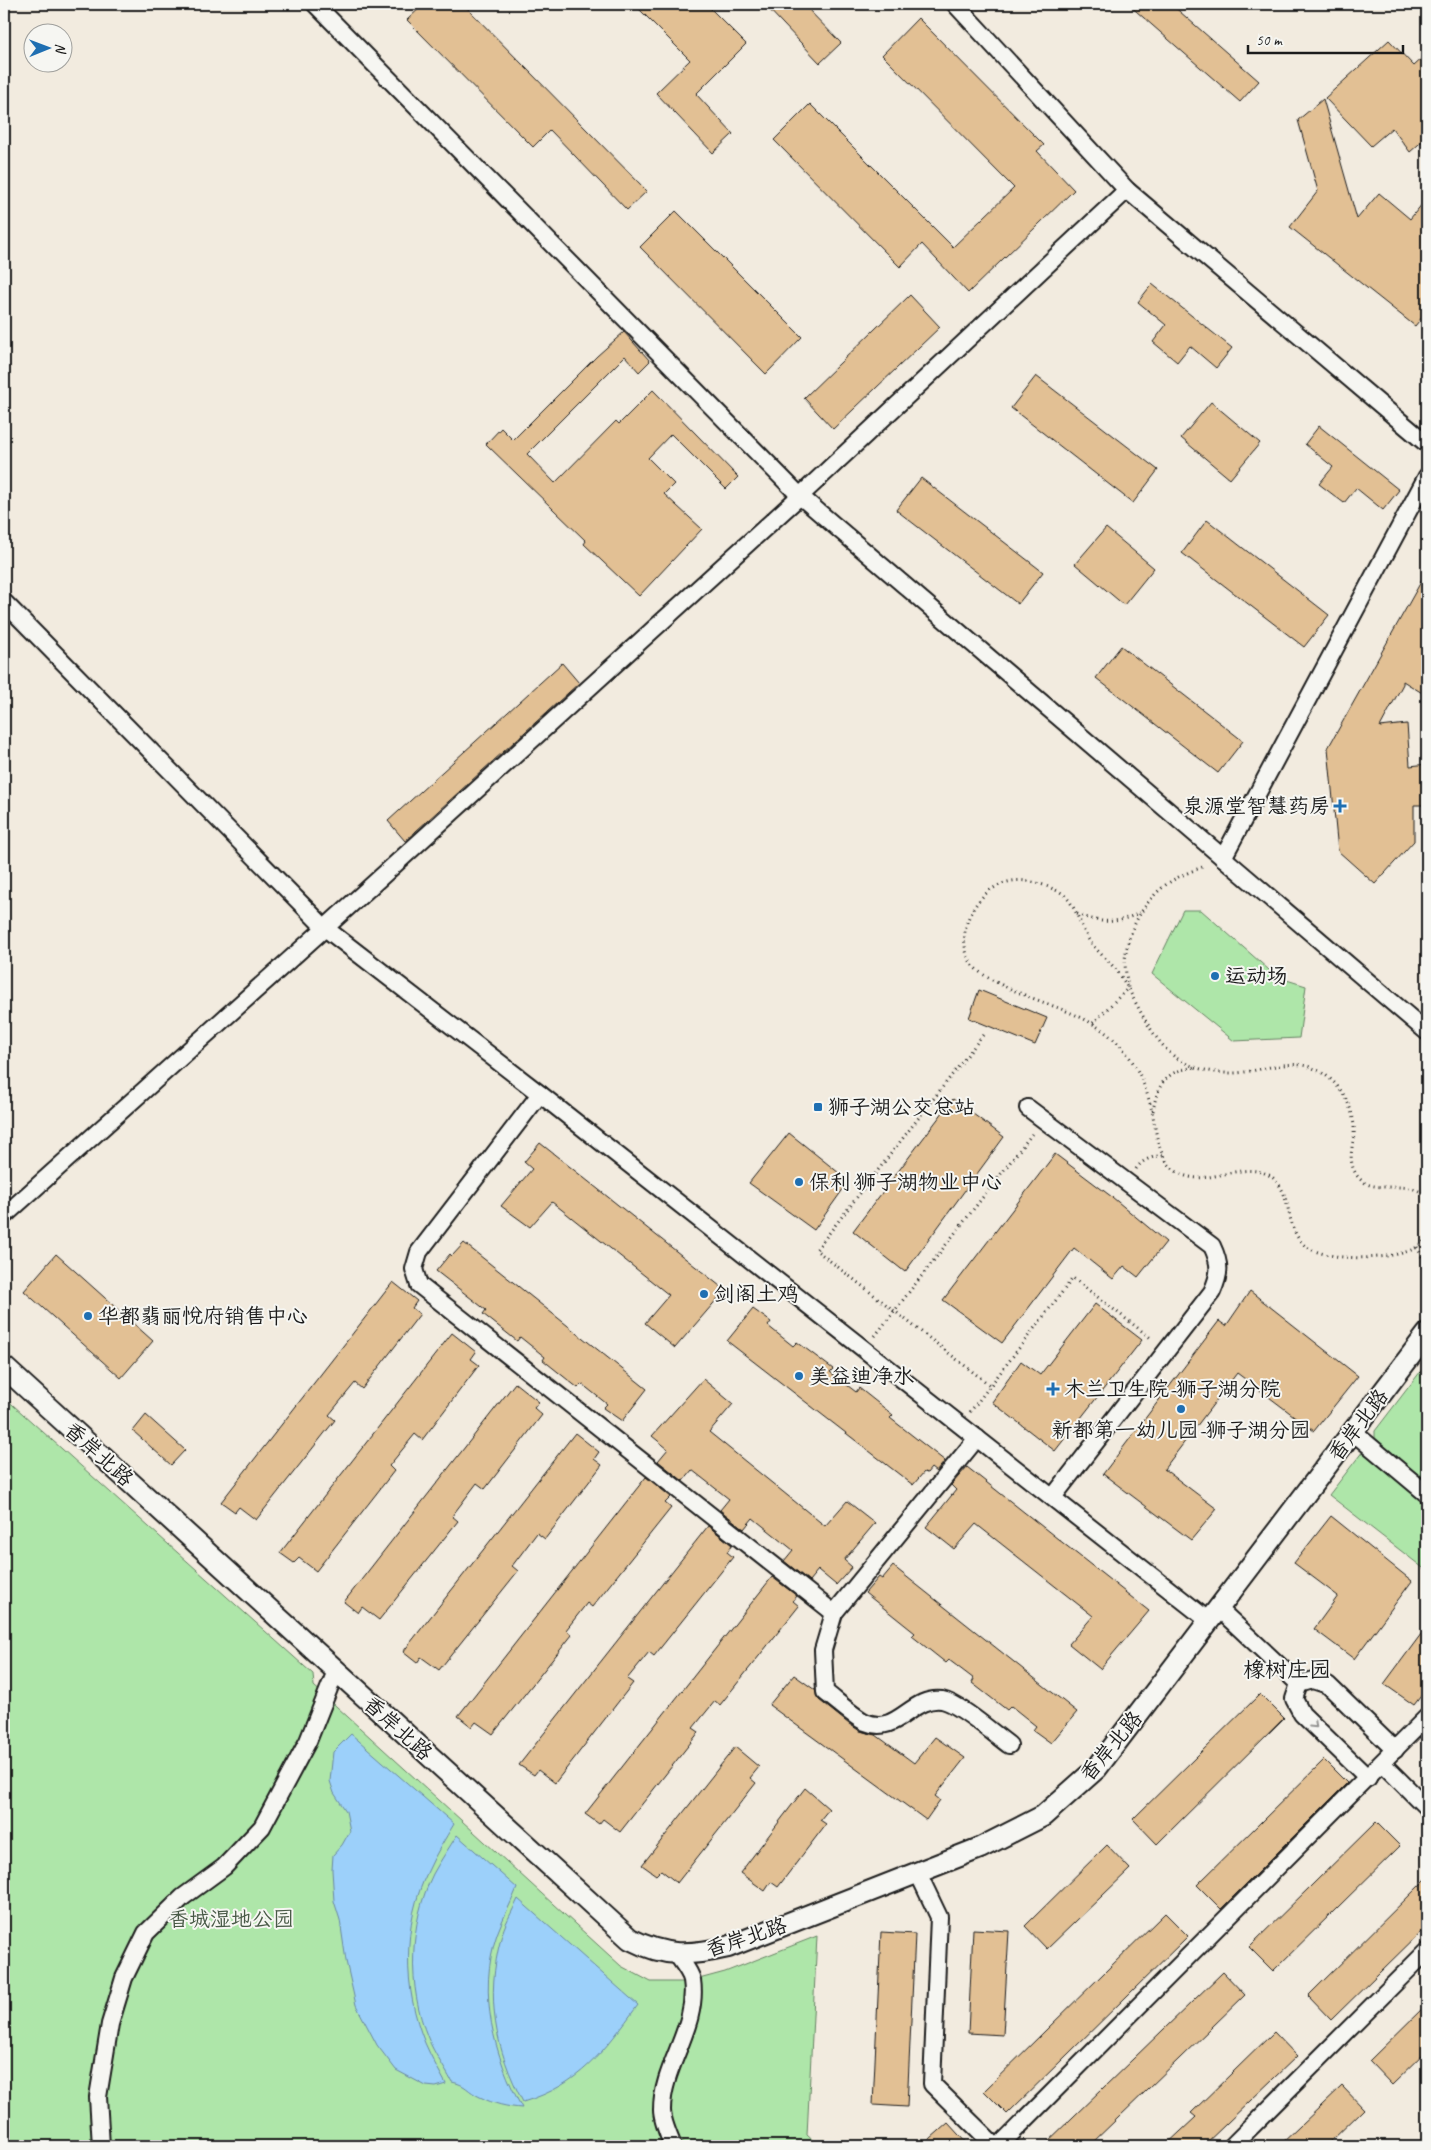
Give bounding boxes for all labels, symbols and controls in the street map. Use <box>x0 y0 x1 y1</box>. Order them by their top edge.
north arrow <box>22 22 72 72</box>
scale bar <box>1248 22 1404 54</box>
text: 50 m <box>1256 31 1283 50</box>
text: N <box>52 43 69 55</box>
place label: 泉源堂智慧药房 <box>1183 793 1330 819</box>
marker: 泉源堂智慧药房 <box>1334 800 1346 812</box>
place label: 运动场 <box>1225 963 1288 989</box>
marker: 运动场 <box>1209 970 1221 982</box>
place label: 狮子湖公交总站 <box>828 1094 975 1120</box>
marker: 狮子湖公交总站 <box>812 1101 824 1113</box>
place label: 保利·狮子湖物业中心 <box>809 1169 1002 1195</box>
marker: 保利·狮子湖物业中心 <box>793 1176 805 1188</box>
place label: 剑阁土鸡 <box>714 1281 798 1307</box>
marker: 剑阁土鸡 <box>698 1288 710 1300</box>
place label: 华都翡丽悦府销售中心 <box>98 1303 308 1329</box>
marker: 华都翡丽悦府销售中心 <box>82 1310 94 1322</box>
place label: 美益迪净水 <box>809 1363 914 1389</box>
marker: 美益迪净水 <box>793 1370 805 1382</box>
place label: 木兰卫生院-狮子湖分院 <box>1064 1376 1281 1402</box>
marker: 木兰卫生院-狮子湖分院 <box>1046 1382 1060 1396</box>
street label: 香岸北路 <box>1322 1384 1394 1466</box>
marker: 新都第一幼儿园-狮子湖分园 <box>1175 1403 1187 1415</box>
street label: 香岸北路 <box>59 1416 139 1492</box>
place label: 新都第一幼儿园-狮子湖分园 <box>1052 1417 1310 1443</box>
district label: 橡树庄园 <box>1243 1656 1331 1684</box>
street label: 香岸北路 <box>358 1690 438 1766</box>
street label: 香岸北路 <box>1074 1705 1148 1787</box>
one-way arrow <box>1308 1719 1317 1728</box>
park label: 香城湿地公园 <box>168 1906 294 1932</box>
street label: 香岸北路 <box>702 1912 790 1962</box>

